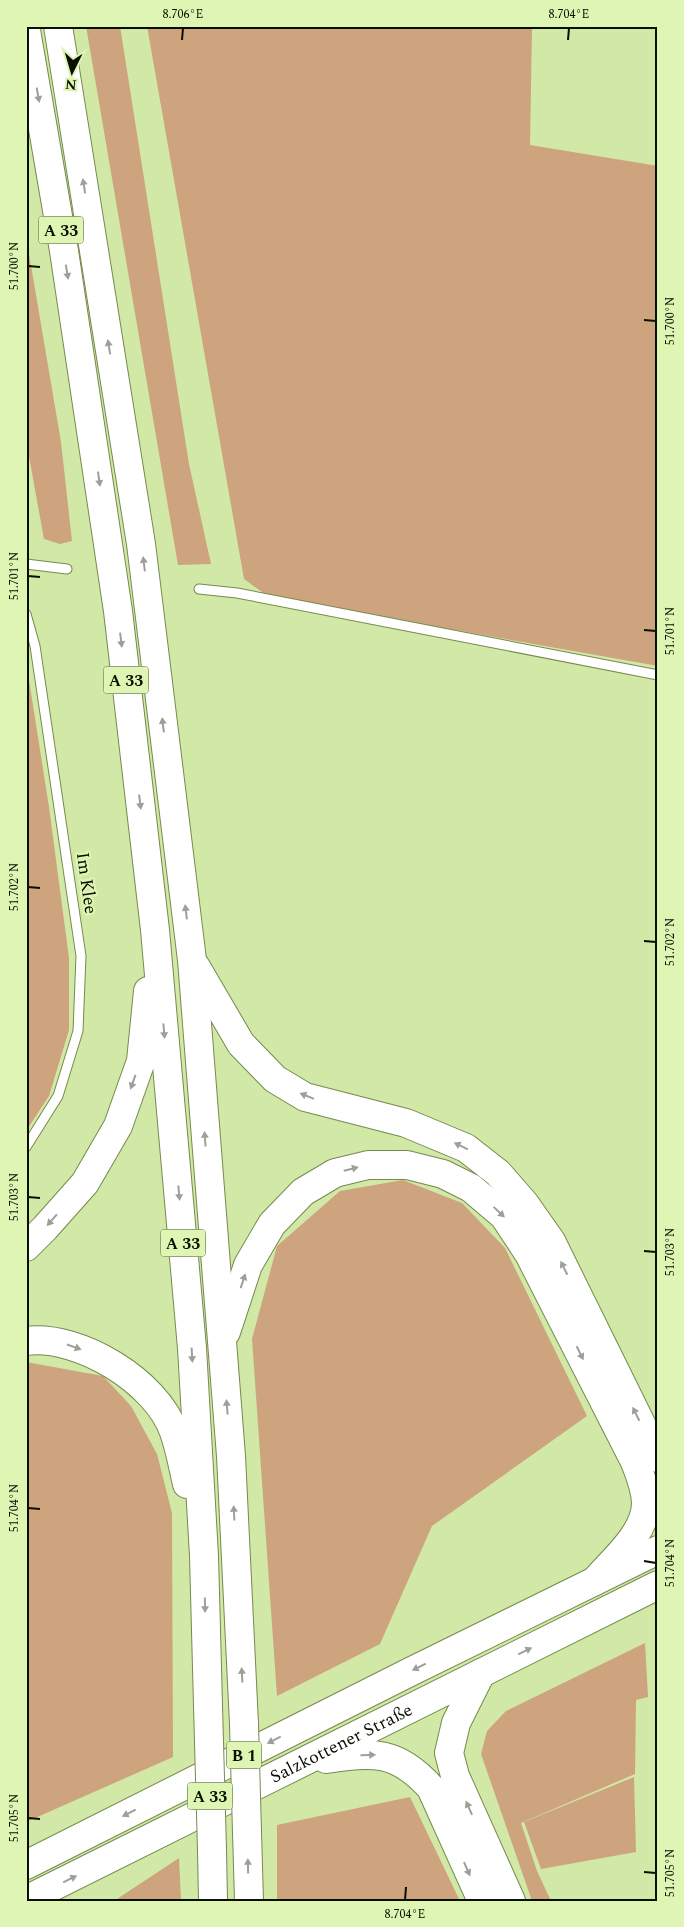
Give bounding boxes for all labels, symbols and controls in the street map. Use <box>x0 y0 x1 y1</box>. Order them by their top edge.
text: 8.706°E <box>163 5 203 24</box>
text: 8.704°E <box>549 5 589 24</box>
north arrow <box>48 48 98 98</box>
text: N <box>64 73 78 95</box>
one-way arrow <box>34 87 42 103</box>
one-way arrow <box>79 178 87 194</box>
road number: A 33 <box>38 216 84 244</box>
text: 51.700°N <box>5 242 24 290</box>
one-way arrow <box>64 265 72 281</box>
text: 51.700°N <box>661 297 680 345</box>
one-way arrow <box>105 338 113 354</box>
one-way arrow <box>95 472 103 488</box>
text: 51.701°N <box>5 552 24 600</box>
one-way arrow <box>140 555 148 571</box>
text: 51.701°N <box>661 607 680 655</box>
one-way arrow <box>117 633 125 649</box>
road number: A 33 <box>104 666 148 694</box>
one-way arrow <box>159 717 167 733</box>
one-way arrow <box>136 794 144 810</box>
street label: Im Klee <box>69 850 104 916</box>
text: 51.702°N <box>5 863 24 911</box>
one-way arrow <box>182 903 190 919</box>
text: 51.702°N <box>661 918 680 966</box>
one-way arrow <box>160 1023 168 1039</box>
one-way arrow <box>129 1075 137 1090</box>
one-way arrow <box>300 1092 314 1100</box>
one-way arrow <box>201 1130 209 1146</box>
one-way arrow <box>454 1142 468 1150</box>
one-way arrow <box>343 1165 358 1173</box>
text: 51.703°N <box>5 1173 24 1221</box>
one-way arrow <box>175 1185 183 1201</box>
one-way arrow <box>493 1206 505 1218</box>
one-way arrow <box>46 1214 58 1226</box>
text: 51.703°N <box>661 1228 680 1276</box>
road number: A 33 <box>160 1230 206 1256</box>
one-way arrow <box>560 1261 568 1275</box>
one-way arrow <box>240 1274 247 1289</box>
one-way arrow <box>67 1343 82 1351</box>
one-way arrow <box>576 1346 584 1360</box>
one-way arrow <box>188 1347 196 1363</box>
one-way arrow <box>223 1399 231 1415</box>
one-way arrow <box>632 1407 640 1421</box>
text: 51.704°N <box>5 1484 24 1532</box>
one-way arrow <box>230 1505 238 1521</box>
text: 51.704°N <box>661 1539 680 1587</box>
one-way arrow <box>201 1597 209 1613</box>
one-way arrow <box>518 1647 532 1655</box>
one-way arrow <box>412 1664 426 1672</box>
one-way arrow <box>237 1667 245 1683</box>
street label: Salzkottener Straße <box>265 1697 417 1790</box>
one-way arrow <box>267 1736 281 1744</box>
road number: B 1 <box>226 1742 262 1768</box>
one-way arrow <box>360 1751 376 1759</box>
road number: A 33 <box>188 1782 232 1810</box>
text: 51.705°N <box>5 1794 24 1842</box>
one-way arrow <box>465 1801 473 1815</box>
one-way arrow <box>121 1809 136 1817</box>
text: 51.705°N <box>661 1849 680 1897</box>
one-way arrow <box>244 1858 252 1874</box>
one-way arrow <box>464 1862 472 1876</box>
one-way arrow <box>63 1875 77 1883</box>
text: 8.704°E <box>385 1905 425 1924</box>

